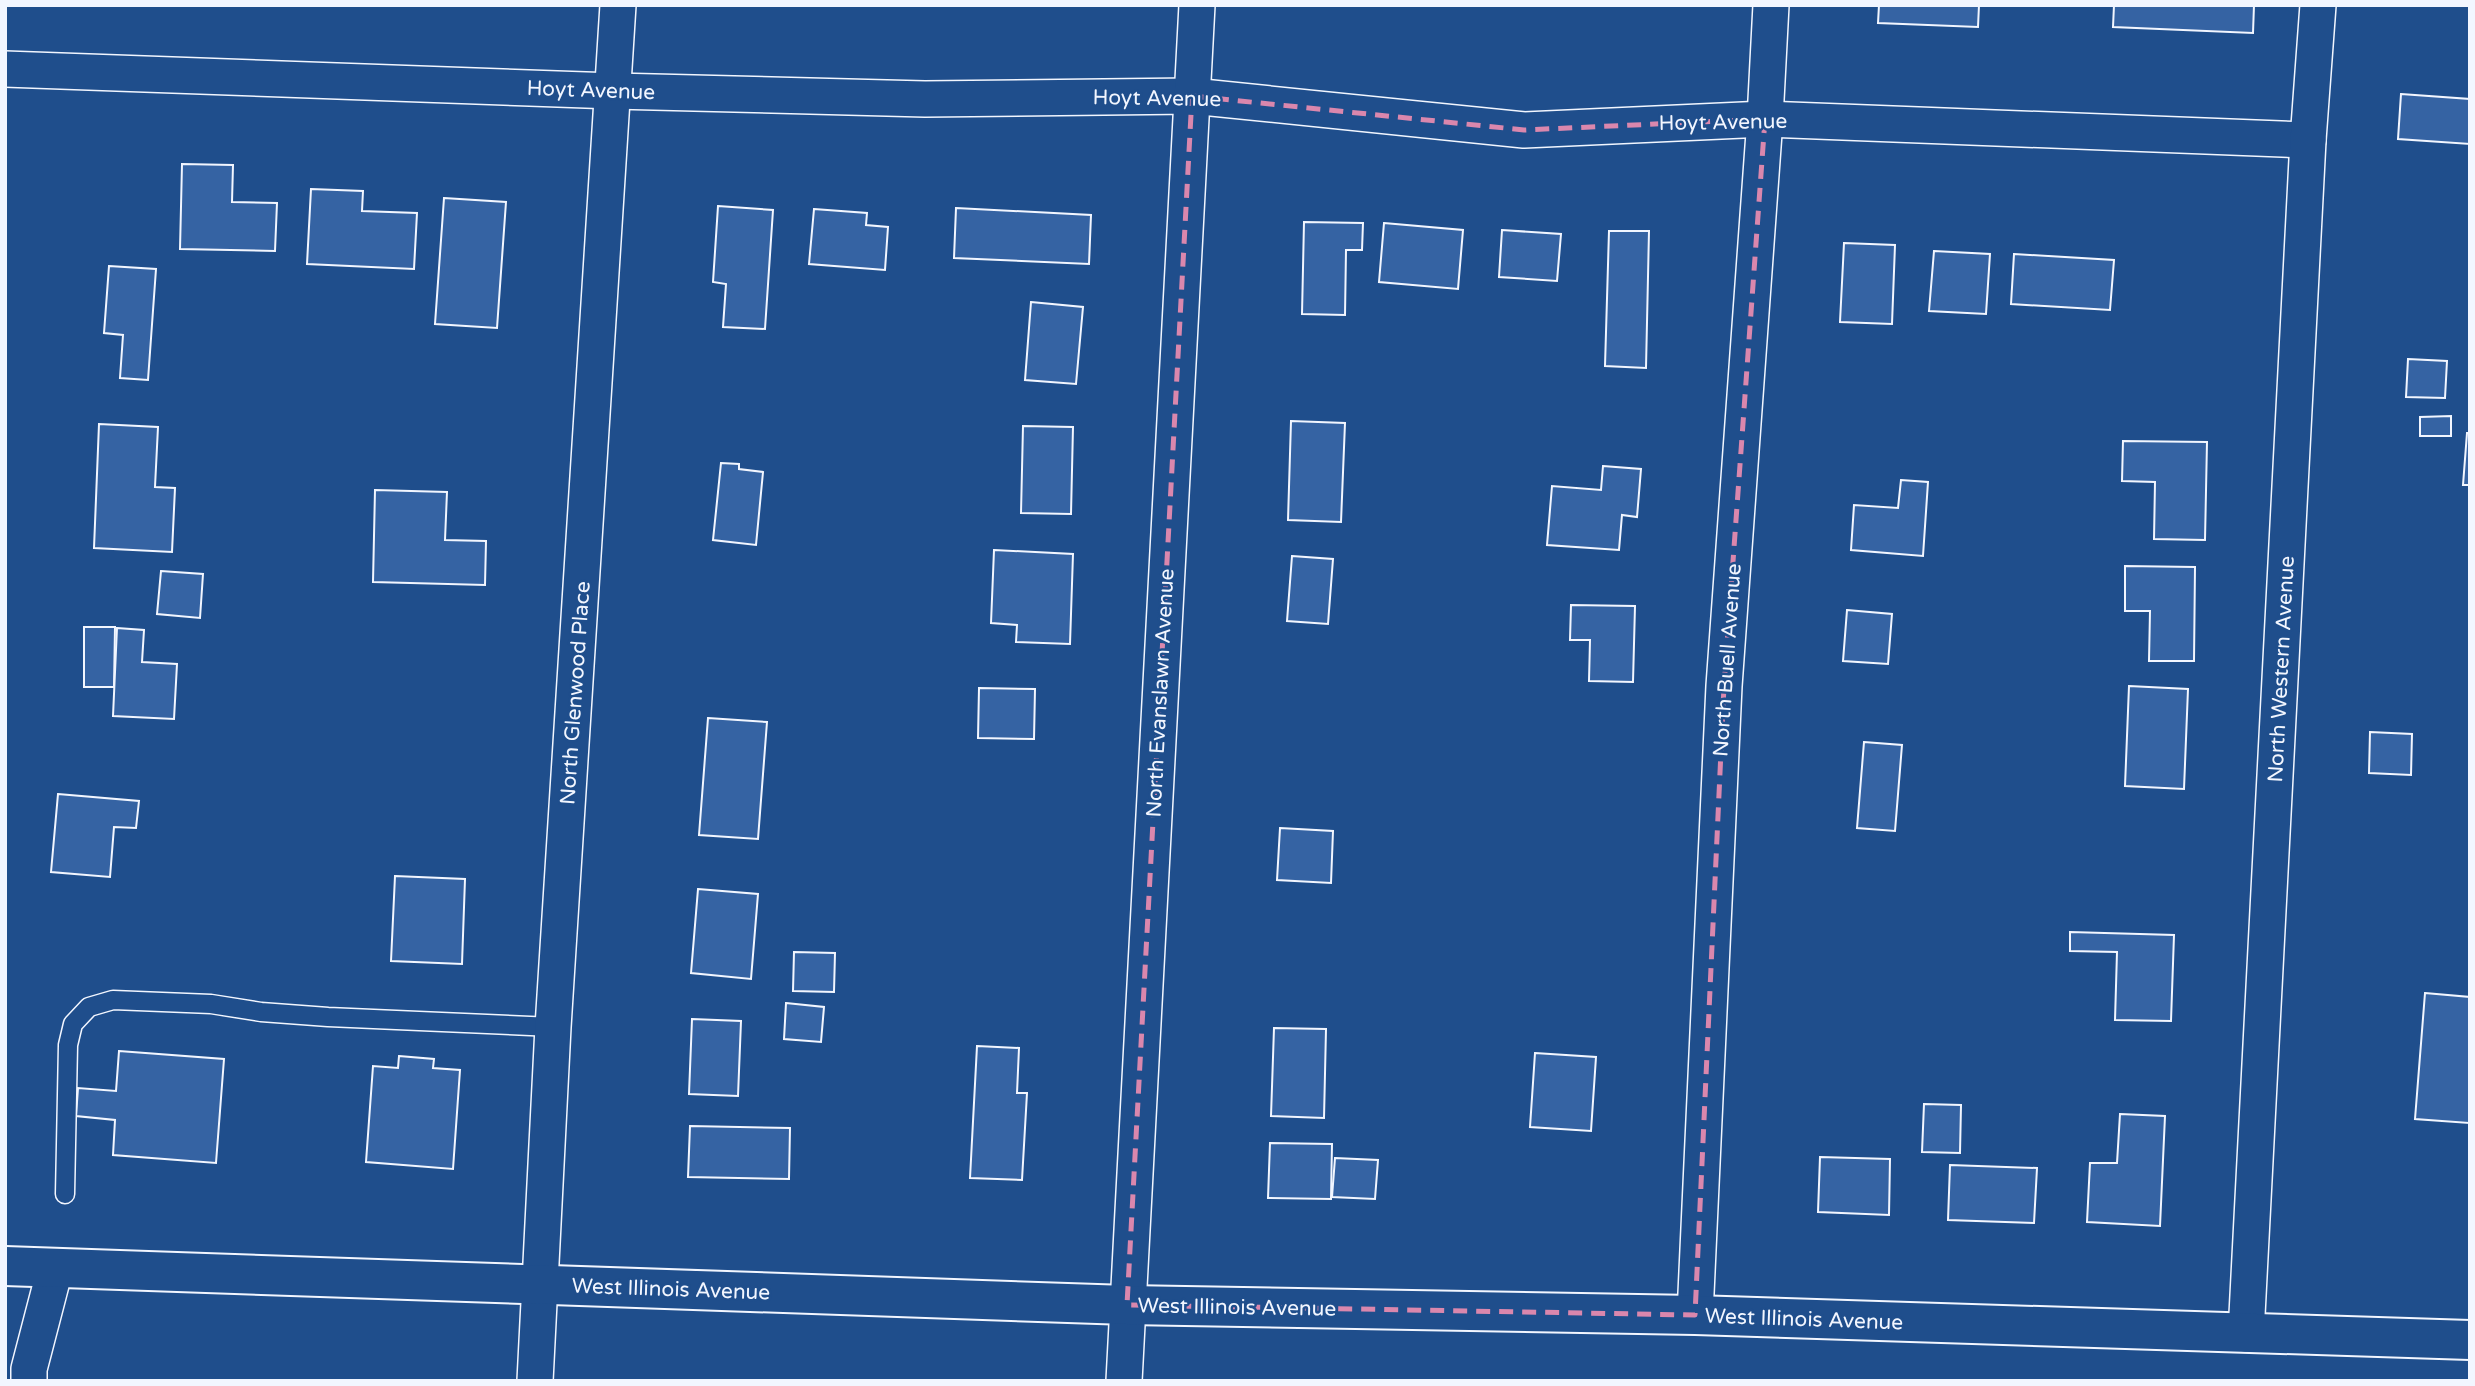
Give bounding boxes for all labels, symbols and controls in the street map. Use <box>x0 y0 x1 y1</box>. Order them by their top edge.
street label: Hoyt Avenue <box>526 76 656 105</box>
street label: Hoyt Avenue <box>1093 85 1222 112</box>
street label: Hoyt Avenue <box>1659 109 1788 136</box>
street label: North Western Avenue <box>2263 555 2300 783</box>
street label: North Buell Avenue <box>1708 562 1747 758</box>
street label: North Evanslawn Avenue <box>1141 568 1180 818</box>
street label: North Glenwood Place <box>555 580 596 806</box>
street label: West Illinois Avenue <box>571 1274 771 1305</box>
street label: West Illinois Avenue <box>1137 1293 1337 1322</box>
street label: West Illinois Avenue <box>1704 1304 1904 1335</box>

